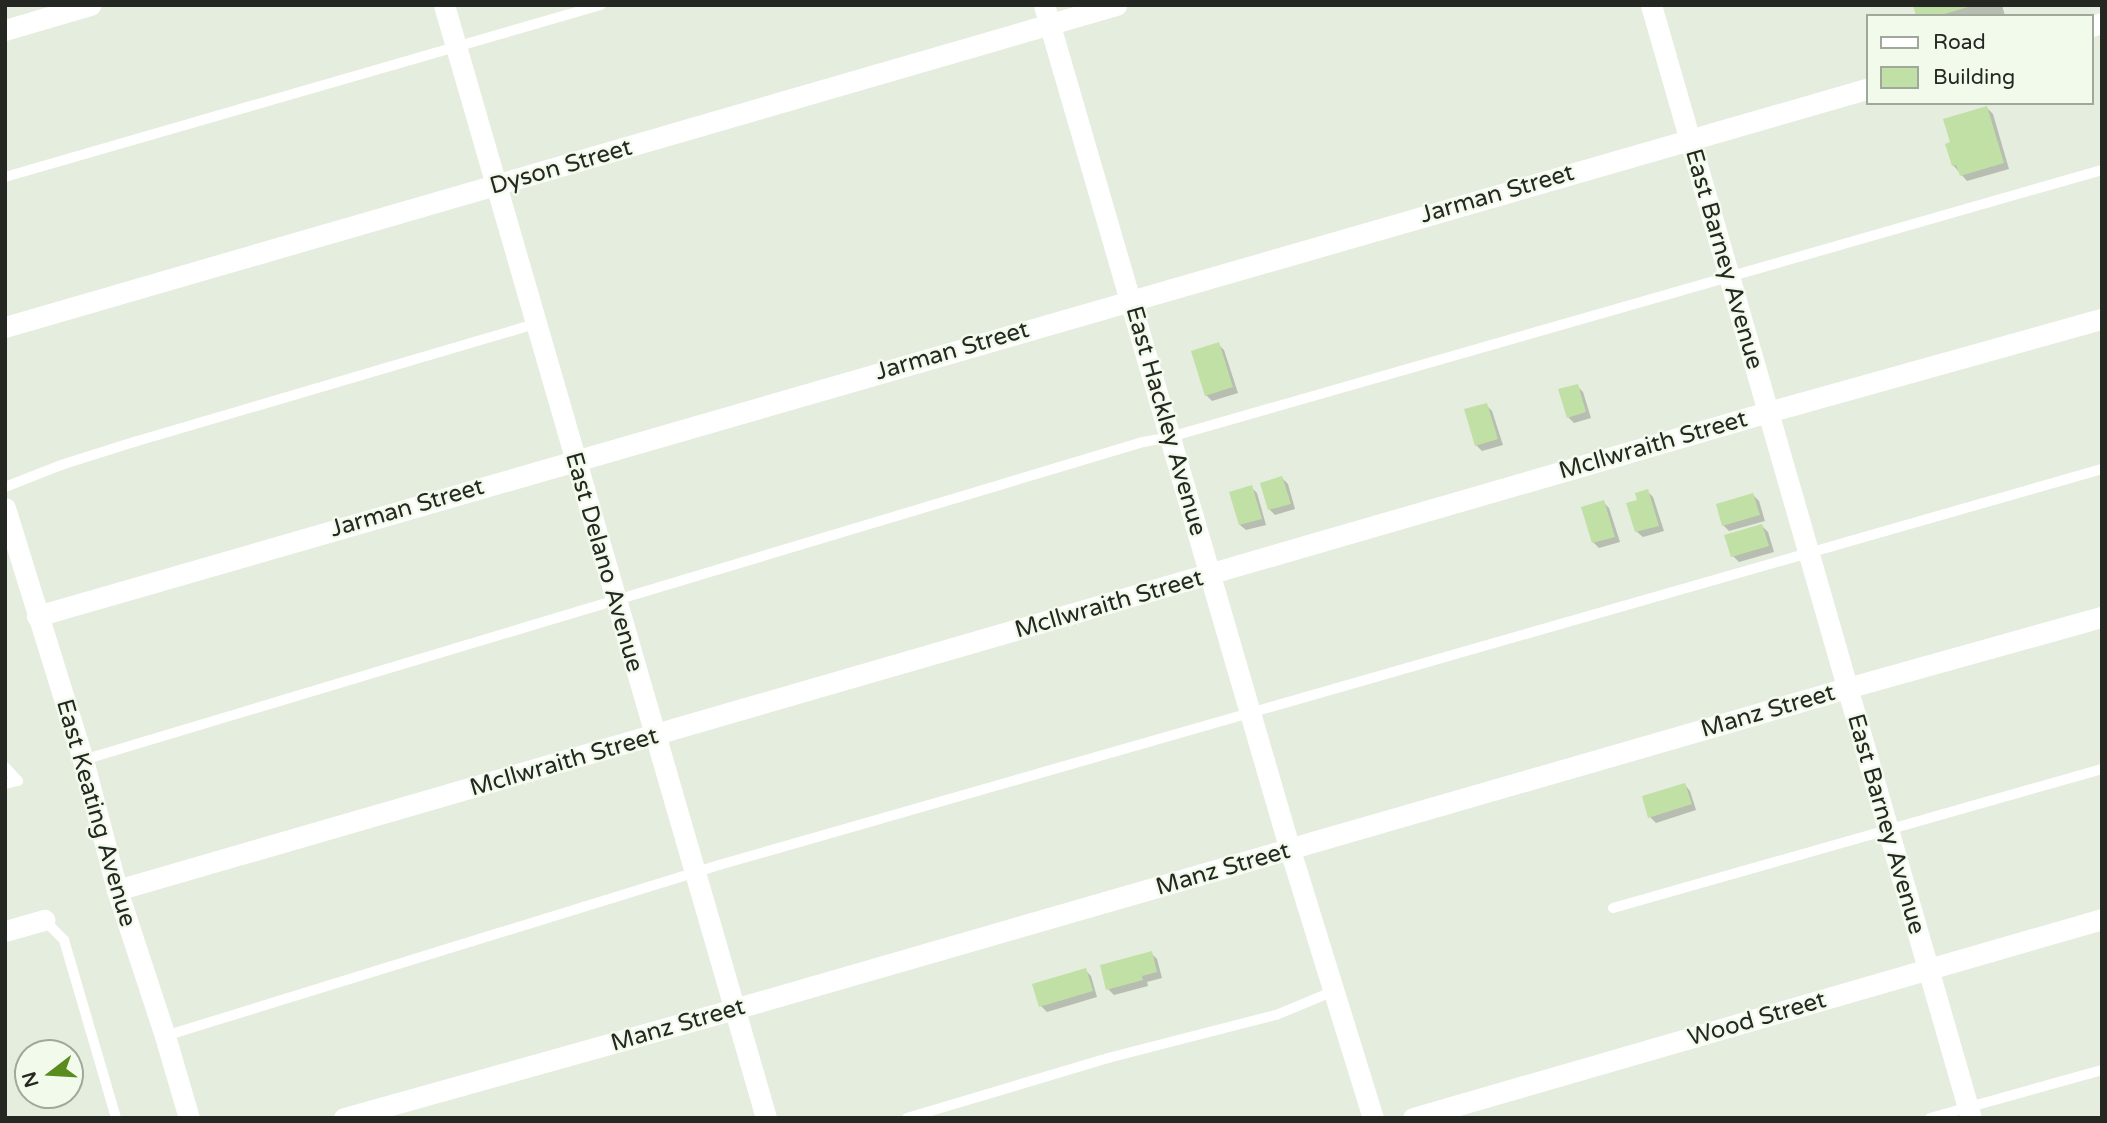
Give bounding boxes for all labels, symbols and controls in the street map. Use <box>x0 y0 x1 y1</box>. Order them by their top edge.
legend <box>1866 14 2093 105</box>
text: Road <box>1933 30 1986 55</box>
text: Building <box>1933 65 2015 90</box>
street label: Dyson Street <box>487 133 635 201</box>
street label: East Barney Avenue <box>1679 146 1769 372</box>
street label: Jarman Street <box>1417 158 1577 230</box>
street label: East Hackley Avenue <box>1119 303 1213 539</box>
street label: Jarman Street <box>872 315 1032 387</box>
street label: McIlwraith Street <box>1556 404 1750 486</box>
street label: East Delano Avenue <box>559 449 649 675</box>
street label: Jarman Street <box>327 472 487 544</box>
street label: McIlwraith Street <box>1012 563 1206 645</box>
street label: Manz Street <box>1698 678 1838 744</box>
street label: East Keating Avenue <box>50 696 142 930</box>
street label: East Barney Avenue <box>1841 711 1931 937</box>
street label: McIlwraith Street <box>467 721 661 803</box>
street label: Manz Street <box>1153 836 1293 902</box>
street label: Wood Street <box>1685 986 1829 1052</box>
street label: Manz Street <box>608 992 748 1058</box>
north arrow <box>14 1039 84 1109</box>
text: N <box>18 1069 44 1090</box>

